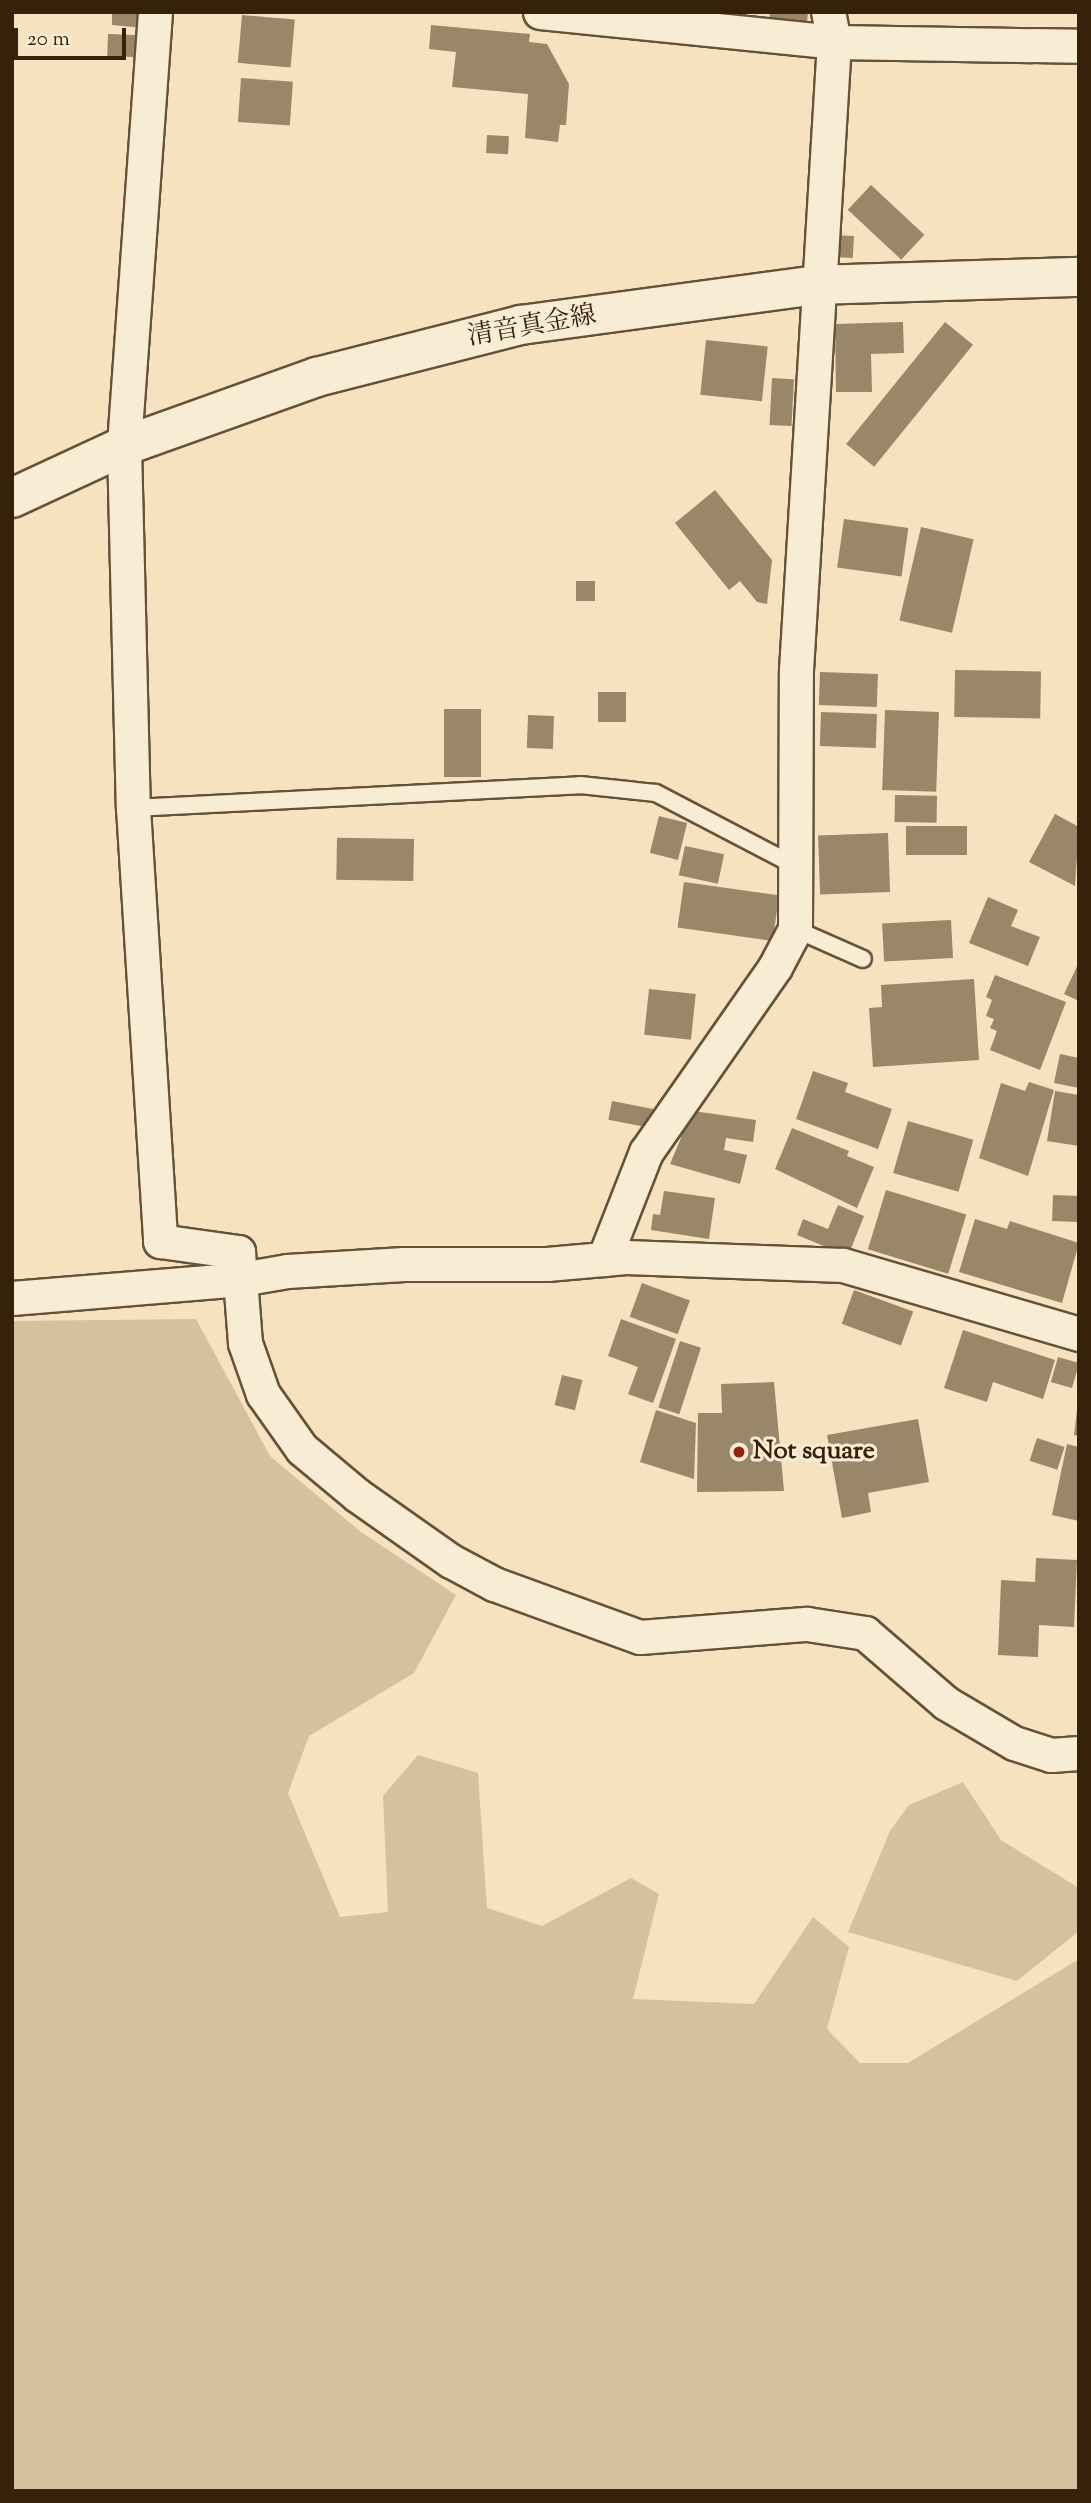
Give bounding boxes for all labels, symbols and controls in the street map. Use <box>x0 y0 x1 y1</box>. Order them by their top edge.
scale bar <box>18 14 130 58</box>
text: 20 m <box>27 25 70 55</box>
street label: 清音真金線 <box>465 300 599 354</box>
place label: Not square <box>753 1436 875 1468</box>
marker: Not square <box>731 1444 747 1460</box>

